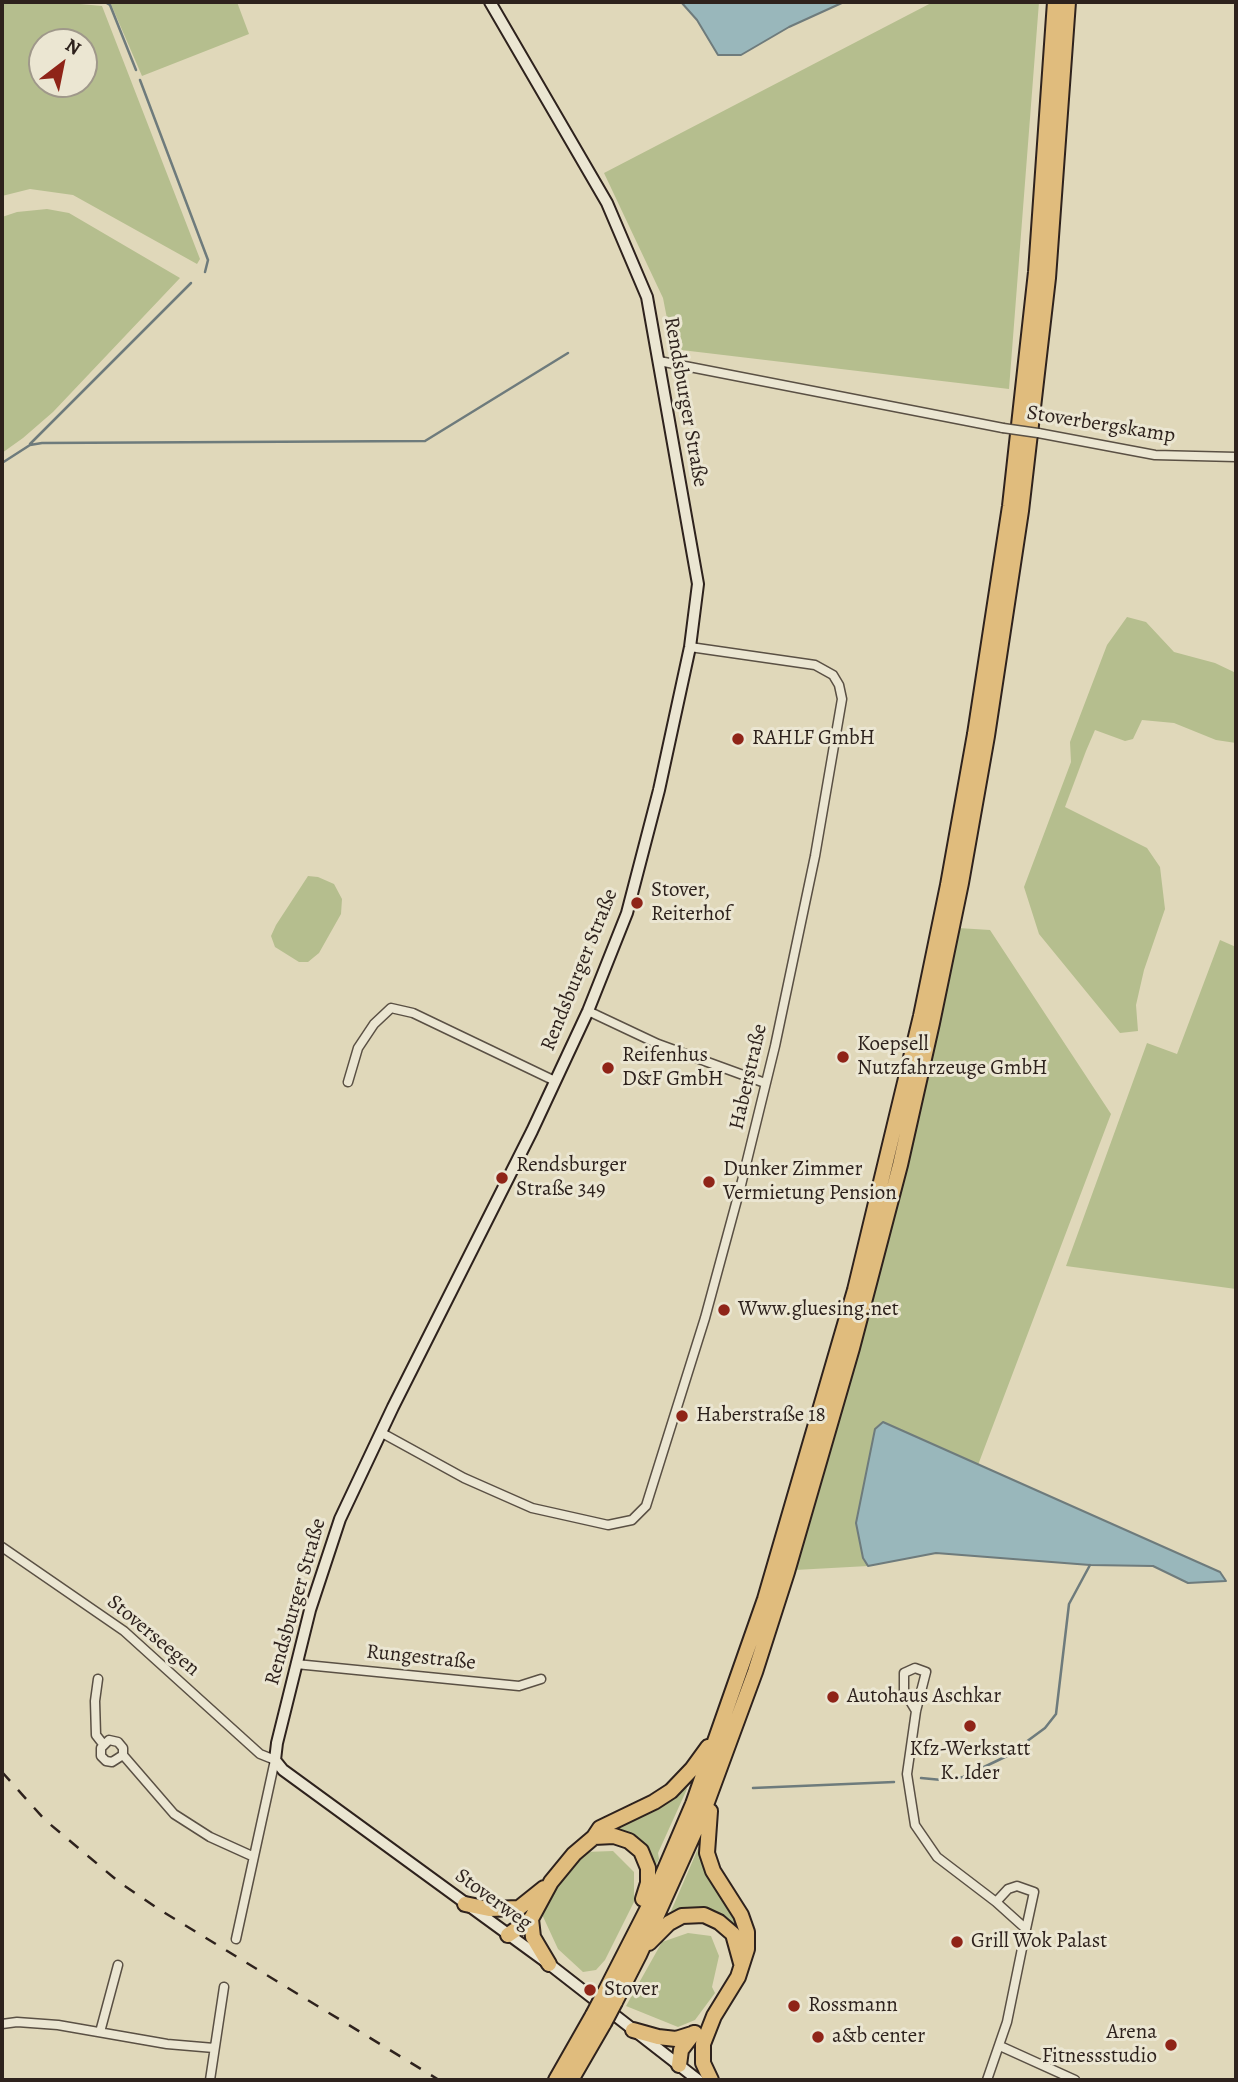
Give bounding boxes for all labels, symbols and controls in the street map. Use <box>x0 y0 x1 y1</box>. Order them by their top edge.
north arrow <box>28 28 98 98</box>
text: N <box>60 32 86 62</box>
street label: Rendsburger Straße <box>658 315 712 489</box>
street label: Stoverbergskamp <box>1025 401 1177 449</box>
place label: RAHLF GmbH <box>752 726 875 752</box>
marker: RAHLF GmbH <box>730 731 746 747</box>
place label: Stover, Reiterhof <box>651 878 732 928</box>
street label: Rendsburger Straße <box>536 885 624 1055</box>
marker: Stover, Reiterhof <box>629 895 645 911</box>
street label: Haberstraße <box>725 1021 773 1133</box>
place label: Koepsell Nutzfahrzeuge GmbH <box>857 1032 1047 1082</box>
place label: Reifenhus D&F GmbH <box>622 1043 724 1093</box>
marker: Koepsell Nutzfahrzeuge GmbH <box>835 1049 851 1065</box>
marker: Reifenhus D&F GmbH <box>600 1060 616 1076</box>
place label: Rendsburger Straße 349 <box>516 1153 627 1203</box>
place label: Dunker Zimmer Vermietung Pension <box>723 1157 897 1207</box>
marker: Rendsburger Straße 349 <box>494 1170 510 1186</box>
marker: Dunker Zimmer Vermietung Pension <box>701 1174 717 1190</box>
place label: Www.gluesing.net <box>738 1297 899 1323</box>
marker: Www.gluesing.net <box>716 1302 732 1318</box>
place label: Haberstraße 18 <box>696 1403 826 1429</box>
marker: Haberstraße 18 <box>674 1408 690 1424</box>
street label: Rendsburger Straße <box>260 1516 332 1688</box>
street label: Stoverseegen <box>102 1590 204 1682</box>
street label: Rungestraße <box>365 1640 477 1676</box>
place label: Autohaus Aschkar <box>847 1684 1001 1710</box>
marker: Autohaus Aschkar <box>825 1689 841 1705</box>
marker: Kfz-Werkstatt K. Ider <box>962 1718 978 1734</box>
place label: Kfz-Werkstatt K. Ider <box>910 1737 1030 1787</box>
street label: Stoverweg <box>450 1864 536 1936</box>
place label: Grill Wok Palast <box>971 1929 1107 1955</box>
marker: Grill Wok Palast <box>949 1934 965 1950</box>
place label: Stover <box>604 1977 659 2003</box>
marker: Stover <box>582 1982 598 1998</box>
place label: Rossmann <box>808 1993 898 2019</box>
marker: Rossmann <box>786 1998 802 2014</box>
place label: Arena Fitnessstudio <box>1042 2020 1157 2070</box>
place label: a&b center <box>832 2024 925 2050</box>
marker: a&b center <box>810 2029 826 2045</box>
marker: Arena Fitnessstudio <box>1163 2037 1179 2053</box>

